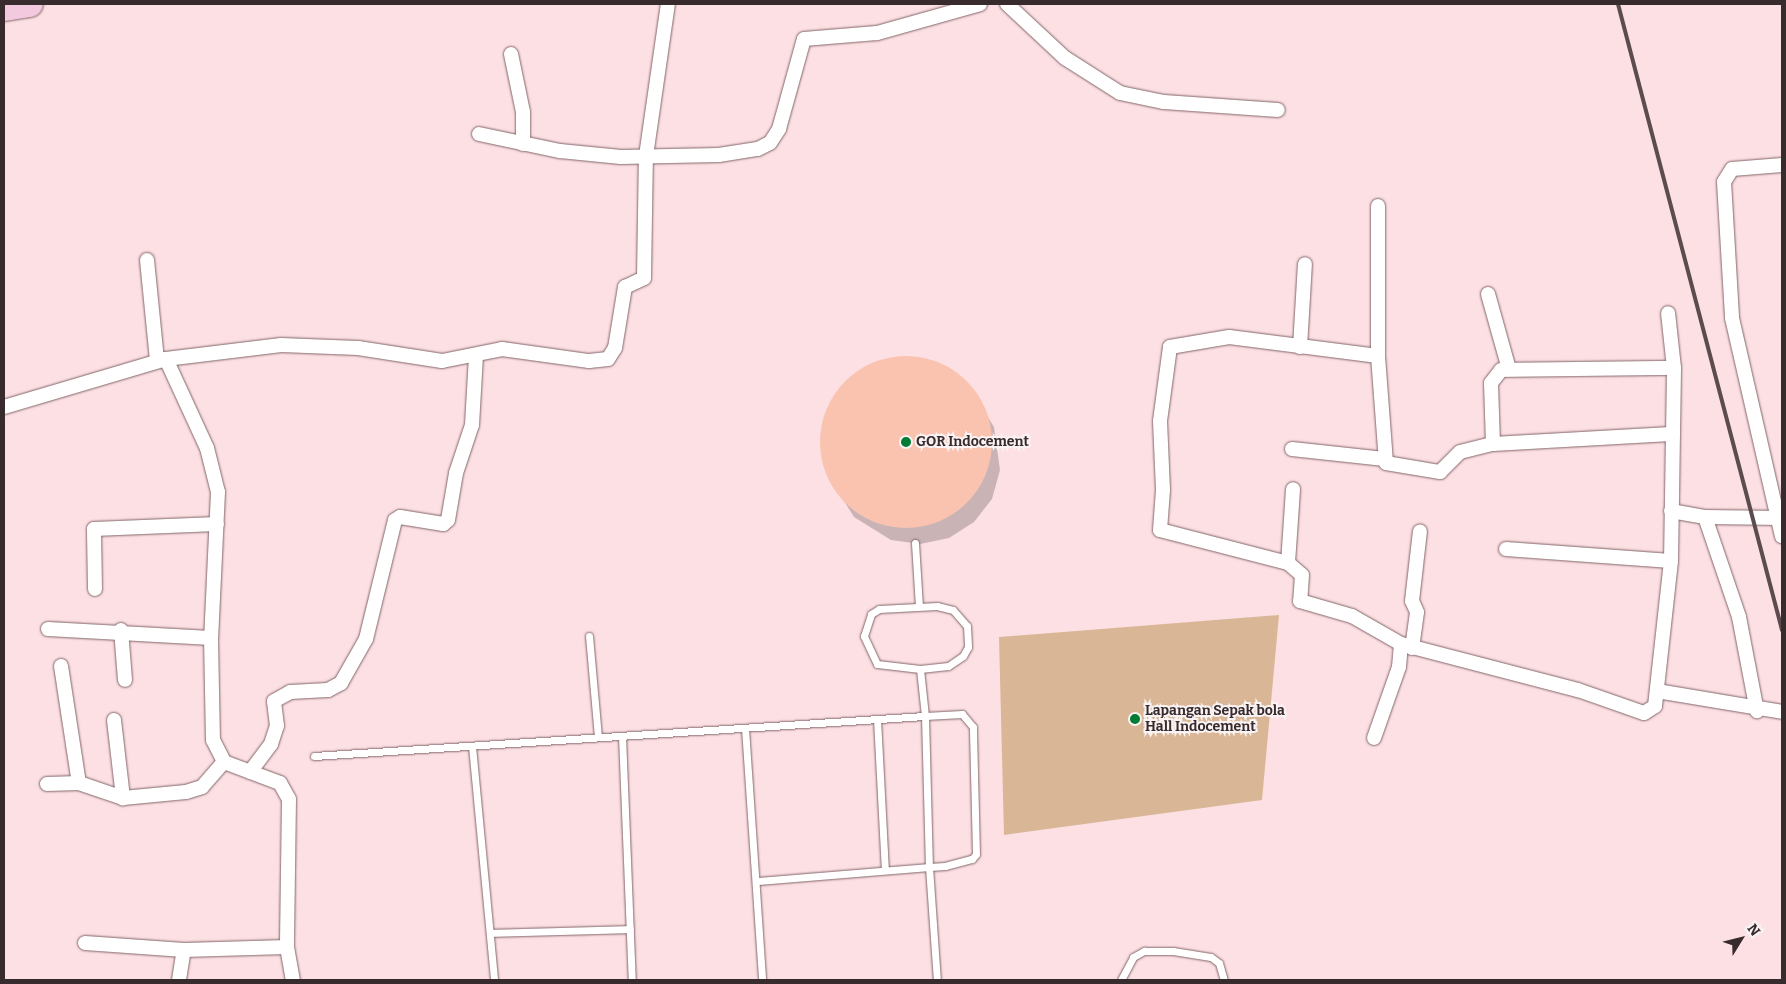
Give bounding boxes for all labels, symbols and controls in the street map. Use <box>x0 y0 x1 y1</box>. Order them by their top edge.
place label: GOR Indocement <box>916 434 1029 450</box>
marker: GOR Indocement <box>900 436 912 448</box>
place label: Lapangan Sepak bola Hall Indocement <box>1145 703 1285 736</box>
marker: Lapangan Sepak bola Hall Indocement <box>1129 713 1141 725</box>
north arrow <box>1716 914 1766 964</box>
text: N <box>1743 921 1764 939</box>

